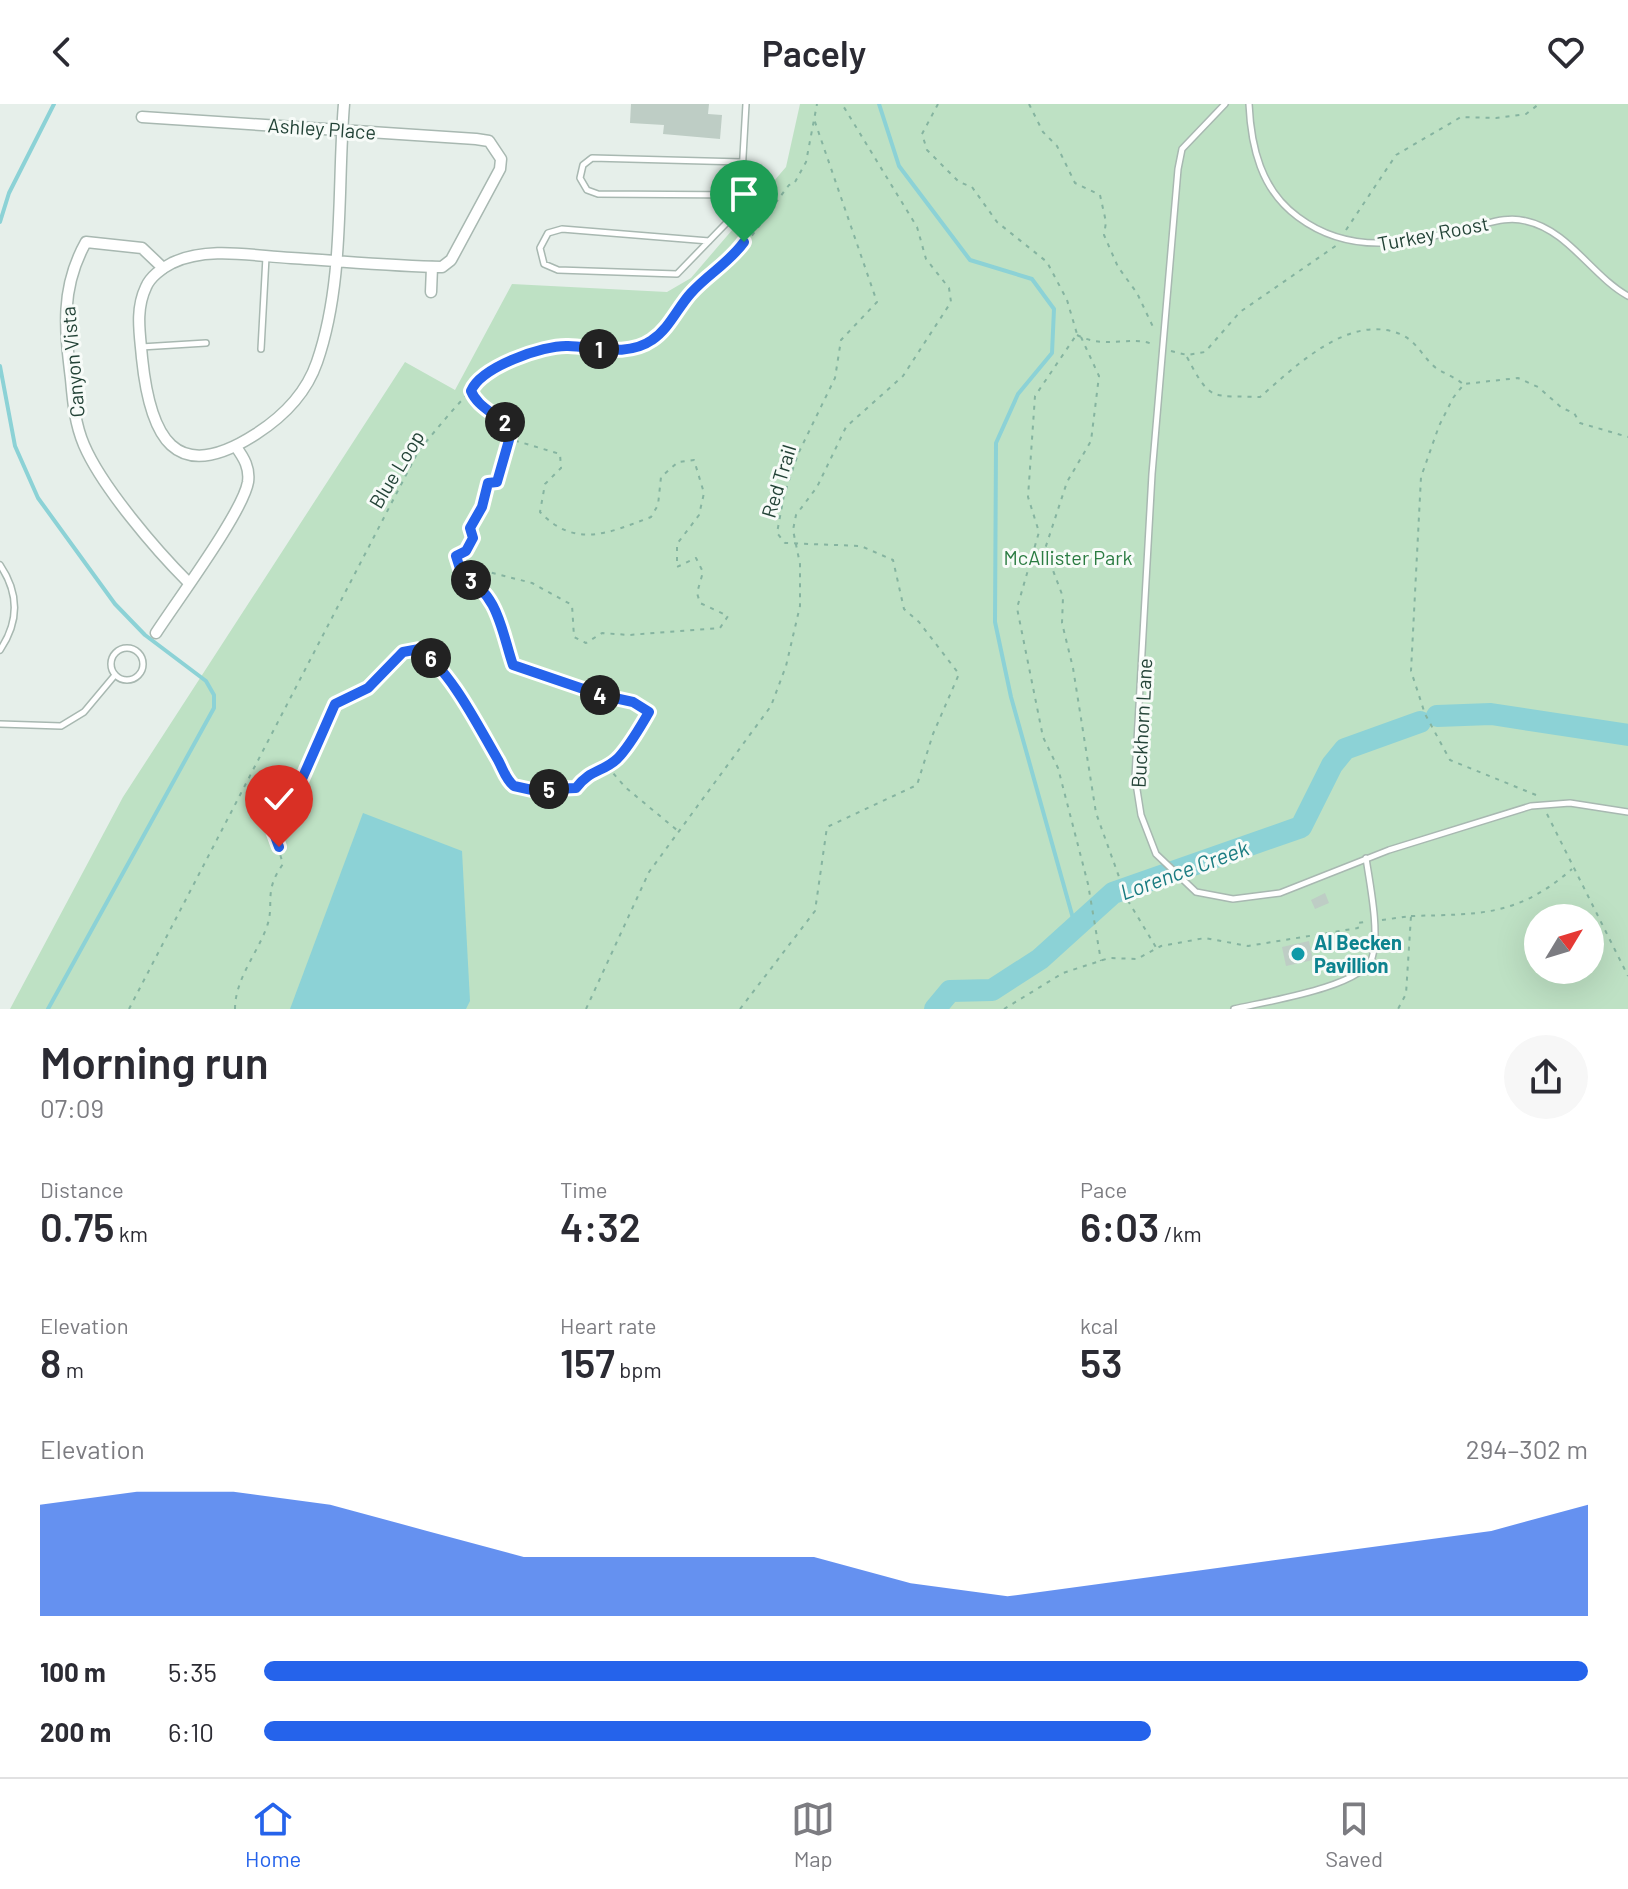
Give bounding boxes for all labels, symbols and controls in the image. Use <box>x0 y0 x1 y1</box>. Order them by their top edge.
icon: back <box>40 30 84 74</box>
icon: heart <box>1544 30 1588 74</box>
text: Pacely <box>762 31 866 74</box>
street label: Ashley Place <box>267 112 377 144</box>
pin <box>710 160 778 242</box>
icon: arrive <box>722 172 766 216</box>
street label: Turkey Roost <box>1375 210 1491 256</box>
street label: Canyon Vista <box>55 305 89 419</box>
pin: 1 <box>579 329 619 369</box>
text: 1 <box>595 336 603 362</box>
pin: 2 <box>485 402 525 442</box>
text: 2 <box>499 409 511 435</box>
street label: Blue Loop <box>363 426 429 512</box>
street label: Red Trail <box>756 442 800 520</box>
park label: McAllister Park <box>1004 545 1132 569</box>
pin: 3 <box>451 560 491 600</box>
text: 3 <box>465 567 477 593</box>
pin: 6 <box>411 638 451 678</box>
text: 6 <box>425 645 437 671</box>
street label: Buckhorn Lane <box>1126 658 1156 788</box>
pin: 4 <box>580 675 620 715</box>
text: 4 <box>593 682 607 708</box>
pin <box>245 765 313 847</box>
pin: 5 <box>529 769 569 809</box>
text: 5 <box>543 776 555 802</box>
icon: check <box>257 777 301 821</box>
water label: Lorence Creek <box>1116 834 1252 904</box>
north arrow <box>1524 904 1604 984</box>
map controls <box>1524 904 1604 984</box>
place label: Al Becken Pavillion <box>1314 930 1402 977</box>
marker: Al Becken Pavillion <box>1289 945 1307 963</box>
text: Morning run <box>40 1035 269 1088</box>
button: share <box>1504 1035 1588 1119</box>
text: 07:09 <box>40 1092 104 1123</box>
text: Distance <box>40 1176 124 1202</box>
text: Time <box>560 1176 608 1202</box>
text: Pace <box>1080 1176 1127 1202</box>
text: 0.75 <box>40 1202 114 1250</box>
text: 4:32 <box>560 1202 641 1250</box>
text: 6:03 <box>1080 1202 1159 1250</box>
text: km <box>114 1220 148 1246</box>
text: /km <box>1159 1220 1202 1246</box>
text: Elevation <box>40 1312 129 1338</box>
text: Heart rate <box>560 1312 657 1338</box>
text: kcal <box>1080 1312 1118 1338</box>
text: 8 <box>40 1338 61 1386</box>
text: 157 <box>560 1338 615 1386</box>
text: 53 <box>1080 1338 1122 1386</box>
text: m <box>61 1356 84 1382</box>
text: bpm <box>615 1356 662 1382</box>
text: Elevation <box>40 1433 145 1464</box>
text: 294–302 m <box>1466 1433 1588 1464</box>
text: 100 m <box>40 1656 106 1687</box>
text: 5:35 <box>168 1656 217 1687</box>
text: 200 m <box>40 1716 111 1747</box>
text: 6:10 <box>168 1716 214 1747</box>
tab: Home <box>245 1797 301 1871</box>
tab: Map <box>791 1797 835 1871</box>
tab: Saved <box>1325 1797 1383 1871</box>

